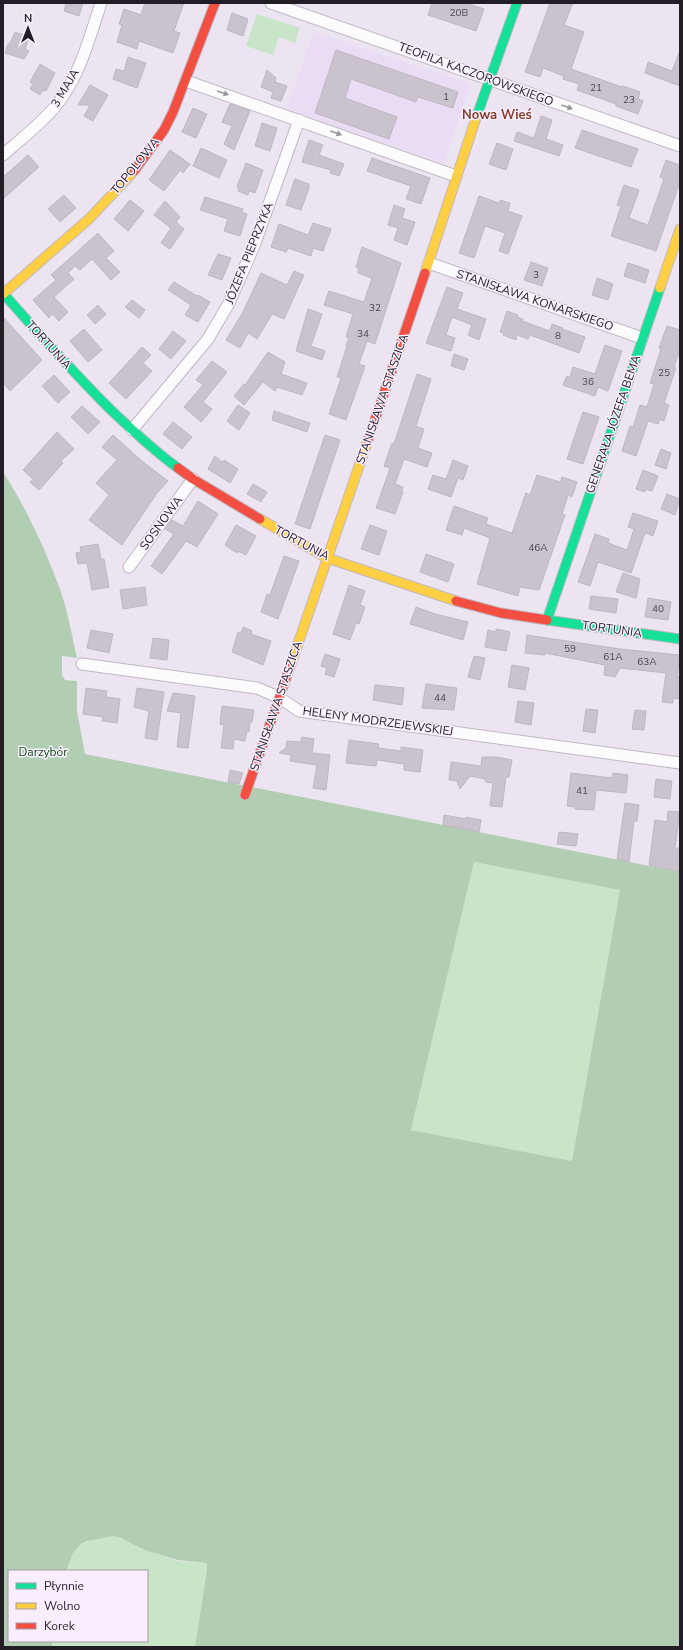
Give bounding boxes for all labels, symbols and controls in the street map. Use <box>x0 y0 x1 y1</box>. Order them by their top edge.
house number: 20B <box>450 6 469 20</box>
north arrow <box>8 8 48 48</box>
text: N <box>24 11 32 26</box>
street label: TEOFILA KACZOROWSKIEGO <box>396 38 556 110</box>
street label: 3 MAJA <box>47 66 83 110</box>
house number: 21 <box>590 81 602 95</box>
house number: 1 <box>443 90 449 104</box>
one-way arrow <box>217 91 229 97</box>
house number: 23 <box>623 93 635 107</box>
one-way arrow <box>562 104 574 110</box>
district label: Nowa Wieś <box>462 106 532 124</box>
one-way arrow <box>330 130 342 136</box>
street label: TOPOLOWA <box>107 134 163 198</box>
street label: JÓZEFA PIEPRZYKA <box>221 200 277 307</box>
street label: STANISŁAWA KONARSKIEGO <box>454 266 616 334</box>
house number: 3 <box>533 268 539 282</box>
house number: 32 <box>369 301 381 315</box>
street label: TORTUNIA <box>23 317 75 373</box>
house number: 34 <box>357 327 369 341</box>
house number: 8 <box>555 329 561 343</box>
street label: STANISŁAWA STASZICA <box>352 332 412 466</box>
street label: GENERAŁA JÓZEFA BEMA <box>582 353 644 495</box>
house number: 25 <box>658 366 670 380</box>
house number: 36 <box>582 375 594 389</box>
street label: SOSNOWA <box>136 493 186 553</box>
street label: TORTUNIA <box>272 522 333 564</box>
house number: 46A <box>528 541 548 555</box>
house number: 40 <box>652 602 664 616</box>
street label: TORTUNIA <box>581 617 643 641</box>
street label: STANISŁAWA STASZICA <box>246 639 306 773</box>
house number: 59 <box>564 642 576 656</box>
house number: 61A <box>603 650 623 664</box>
house number: 63A <box>637 655 657 669</box>
house number: 44 <box>434 691 446 705</box>
street label: HELENY MODRZEJEWSKIEJ <box>302 702 454 740</box>
park label: Darzybór <box>18 744 68 760</box>
house number: 41 <box>576 784 588 798</box>
legend <box>8 1570 148 1642</box>
text: Płynnie <box>44 1578 84 1594</box>
text: Wolno <box>44 1598 81 1614</box>
text: Korek <box>44 1618 76 1634</box>

